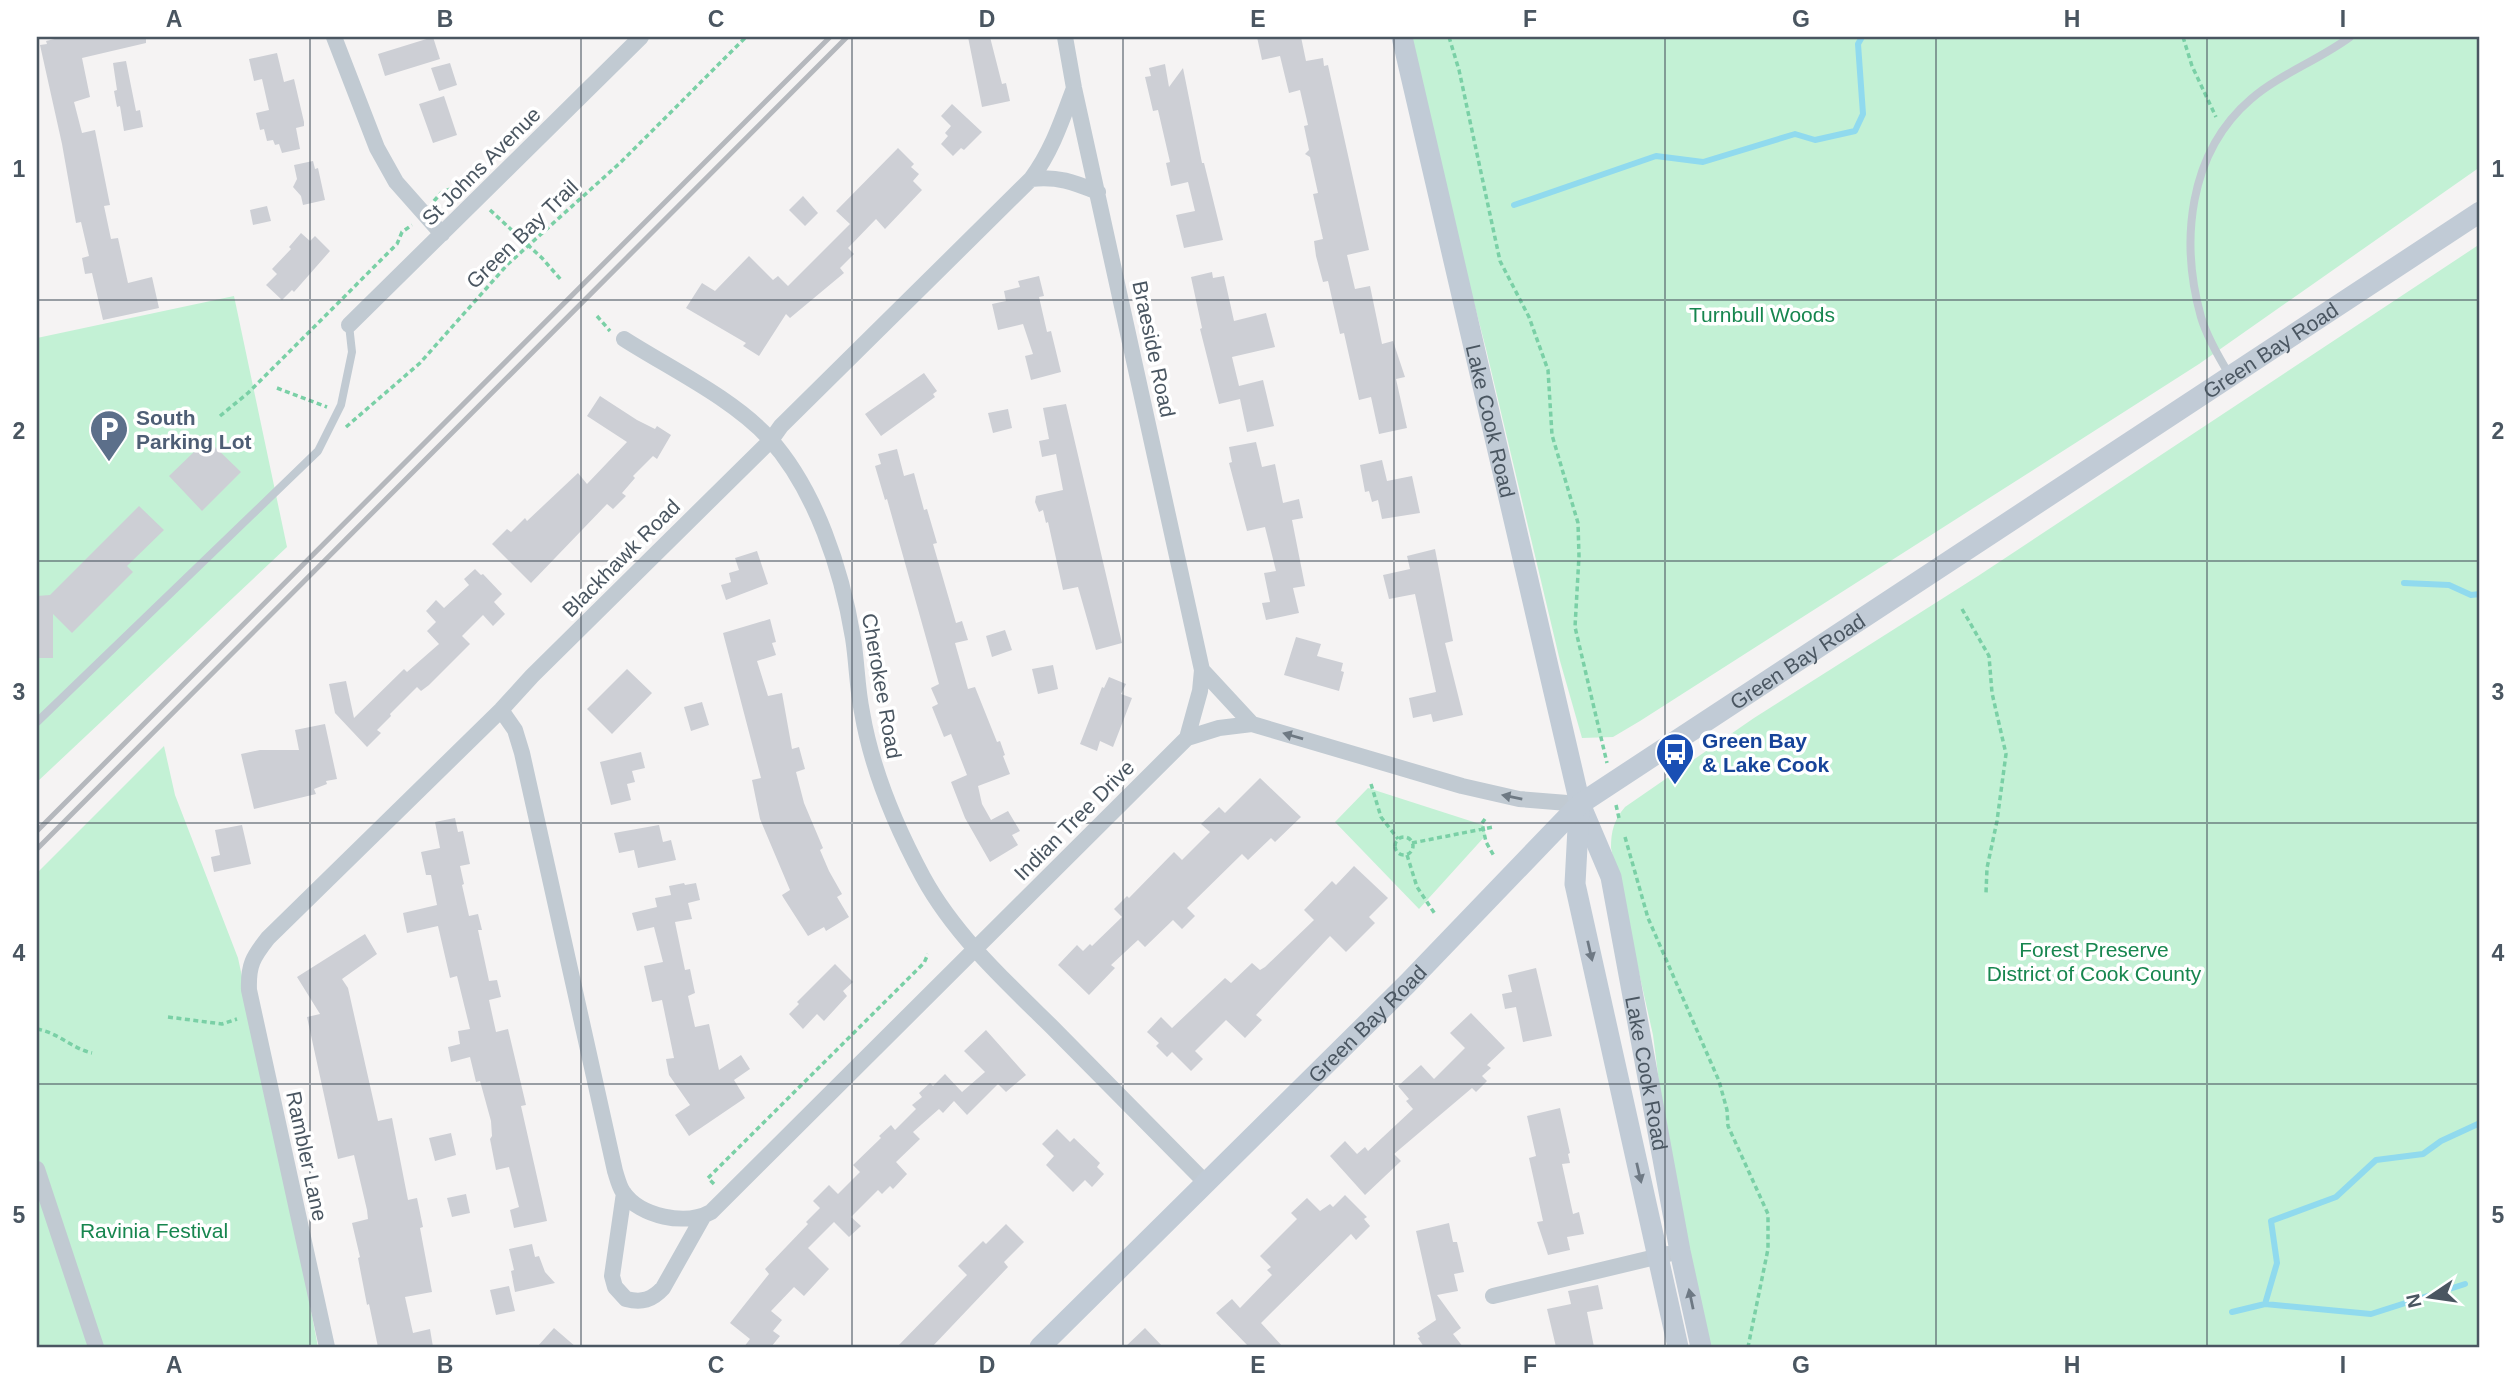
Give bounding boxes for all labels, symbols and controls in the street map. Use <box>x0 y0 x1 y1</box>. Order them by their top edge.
text: A <box>166 6 182 32</box>
text: B <box>437 6 453 32</box>
text: C <box>708 6 724 32</box>
text: D <box>979 6 995 32</box>
text: E <box>1250 6 1266 32</box>
text: F <box>1523 6 1537 32</box>
text: G <box>1792 6 1810 32</box>
text: H <box>2064 6 2080 32</box>
text: I <box>2340 6 2346 32</box>
street label: St Johns Avenue <box>417 102 545 230</box>
text: 1 <box>13 156 26 182</box>
text: 1 <box>2492 156 2505 182</box>
street label: Green Bay Trail <box>462 175 582 293</box>
street label: Braeside Road <box>1128 279 1180 419</box>
street label: Green Bay Road <box>2199 297 2342 403</box>
park label: Turnbull Woods <box>1689 303 1835 326</box>
street label: Lake Cook Road <box>1462 342 1520 500</box>
place label: South Parking Lot <box>136 406 252 453</box>
parking icon: South Parking Lot <box>88 408 130 463</box>
text: 2 <box>13 418 25 444</box>
text: 2 <box>2492 418 2504 444</box>
street label: Blackhawk Road <box>558 495 684 621</box>
street label: Green Bay Road <box>1726 608 1869 714</box>
street label: Cherokee Road <box>858 612 906 760</box>
text: 3 <box>13 679 25 705</box>
text: 3 <box>2492 679 2504 705</box>
place label: Green Bay & Lake Cook <box>1702 729 1830 776</box>
one-way arrow <box>1282 730 1303 740</box>
bus stop icon: Green Bay & Lake Cook <box>1654 731 1696 786</box>
street label: Indian Tree Drive <box>1009 755 1139 885</box>
one-way arrow <box>1501 791 1523 802</box>
park label: Forest Preserve District of Cook County <box>1987 938 2202 985</box>
text: 4 <box>13 940 26 966</box>
one-way arrow <box>1584 940 1595 962</box>
text: 4 <box>2492 940 2505 966</box>
street label: Green Bay Road <box>1303 960 1431 1087</box>
street label: Lake Cook Road <box>1622 994 1673 1152</box>
street label: Rambler Lane <box>282 1089 332 1223</box>
one-way arrow <box>1634 1162 1645 1184</box>
text: 5 <box>13 1202 26 1228</box>
text: 5 <box>2492 1202 2505 1228</box>
park label: Ravinia Festival <box>80 1219 228 1242</box>
north arrow <box>2394 1262 2464 1332</box>
one-way arrow <box>1685 1288 1696 1310</box>
text: N <box>2402 1292 2426 1310</box>
text: A <box>166 1352 182 1378</box>
text: B <box>437 1352 453 1378</box>
text: C <box>708 1352 724 1378</box>
text: D <box>979 1352 995 1378</box>
text: E <box>1250 1352 1266 1378</box>
text: F <box>1523 1352 1537 1378</box>
text: G <box>1792 1352 1810 1378</box>
text: H <box>2064 1352 2080 1378</box>
text: I <box>2340 1352 2346 1378</box>

